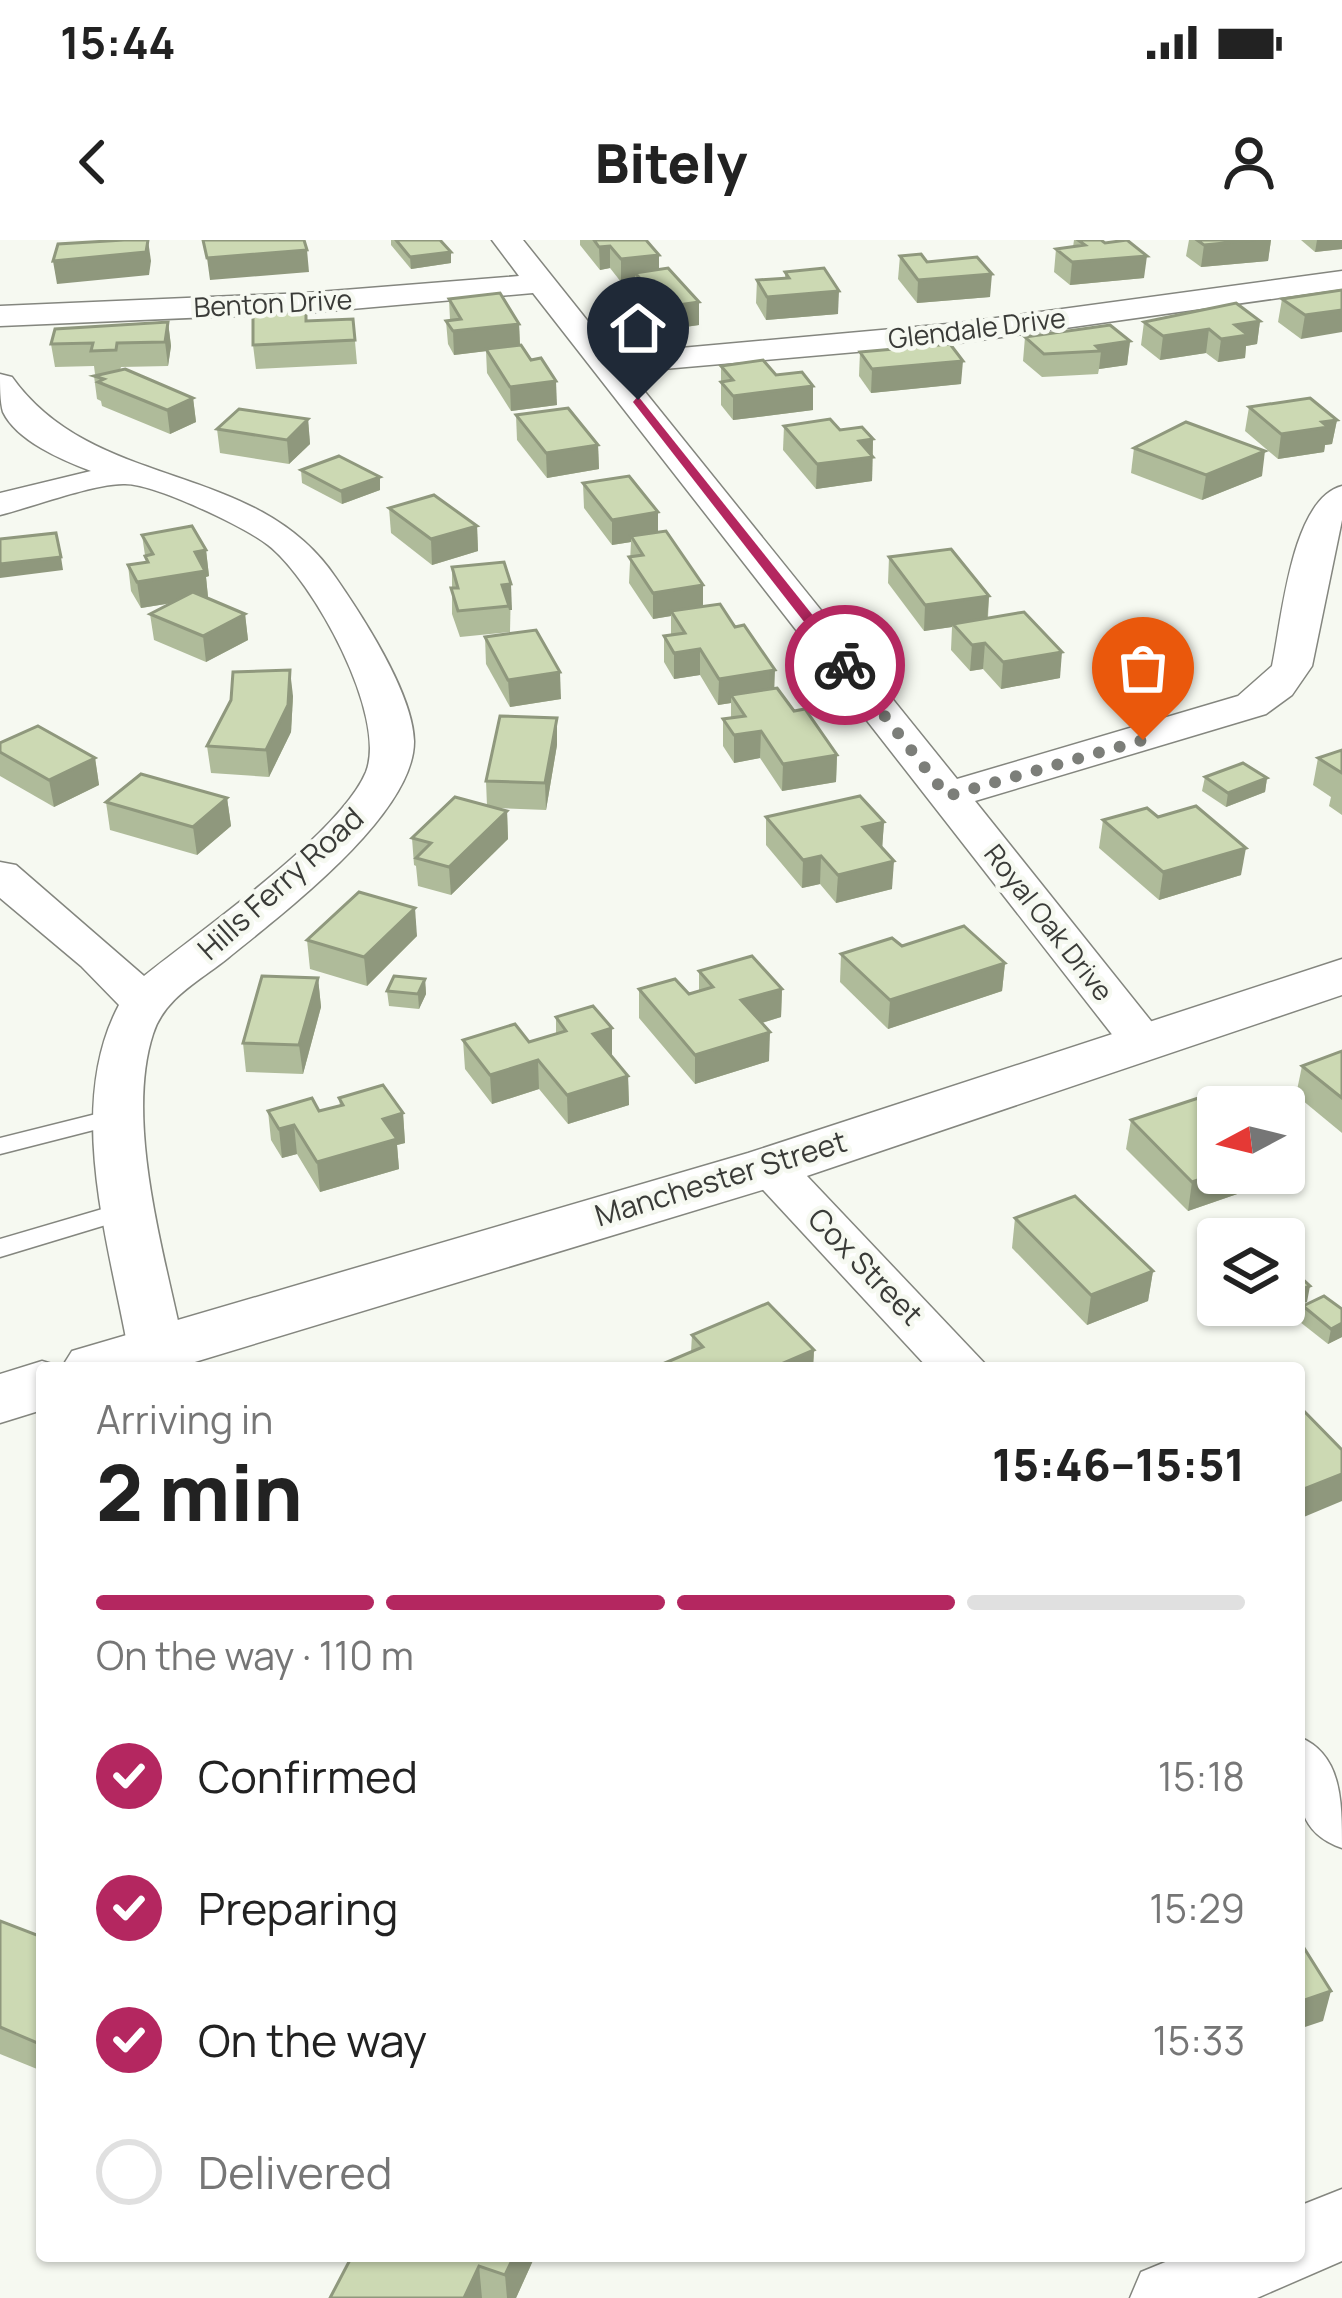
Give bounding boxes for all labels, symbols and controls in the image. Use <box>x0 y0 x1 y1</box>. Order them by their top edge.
text: 15:44 <box>60 11 176 73</box>
text: Bitely <box>595 125 747 199</box>
icon: back <box>60 129 126 195</box>
icon: person <box>1216 129 1282 195</box>
pin <box>587 277 689 400</box>
street label: Benton Drive <box>193 280 353 325</box>
icon: home <box>605 295 671 361</box>
street label: Glendale Drive <box>886 298 1068 357</box>
courier <box>785 605 905 725</box>
pin <box>1092 617 1194 740</box>
icon: bike <box>812 632 878 698</box>
icon: bag <box>1110 635 1176 701</box>
street label: Hills Ferry Road <box>188 797 372 968</box>
street label: Royal Oak Drive <box>976 836 1122 1008</box>
north arrow <box>1197 1086 1305 1194</box>
map controls <box>1197 1086 1305 1326</box>
street label: Manchester Street <box>590 1120 851 1235</box>
street label: Cox Street <box>800 1198 933 1334</box>
button: layers <box>1197 1218 1305 1326</box>
text: Arriving in <box>96 1392 273 1446</box>
text: 15:46–15:51 <box>992 1433 1245 1495</box>
text: 2 min <box>96 1438 303 1544</box>
text: On the way · 110 m <box>96 1628 414 1682</box>
icon: check <box>96 1743 162 1809</box>
text: Confirmed <box>198 1745 418 1807</box>
text: 15:18 <box>1158 1749 1245 1803</box>
icon: check <box>96 1875 162 1941</box>
text: Preparing <box>198 1877 398 1939</box>
text: 15:29 <box>1149 1881 1245 1935</box>
icon: check <box>96 2007 162 2073</box>
text: On the way <box>198 2009 427 2071</box>
text: 15:33 <box>1152 2013 1245 2067</box>
text: Delivered <box>198 2141 393 2203</box>

